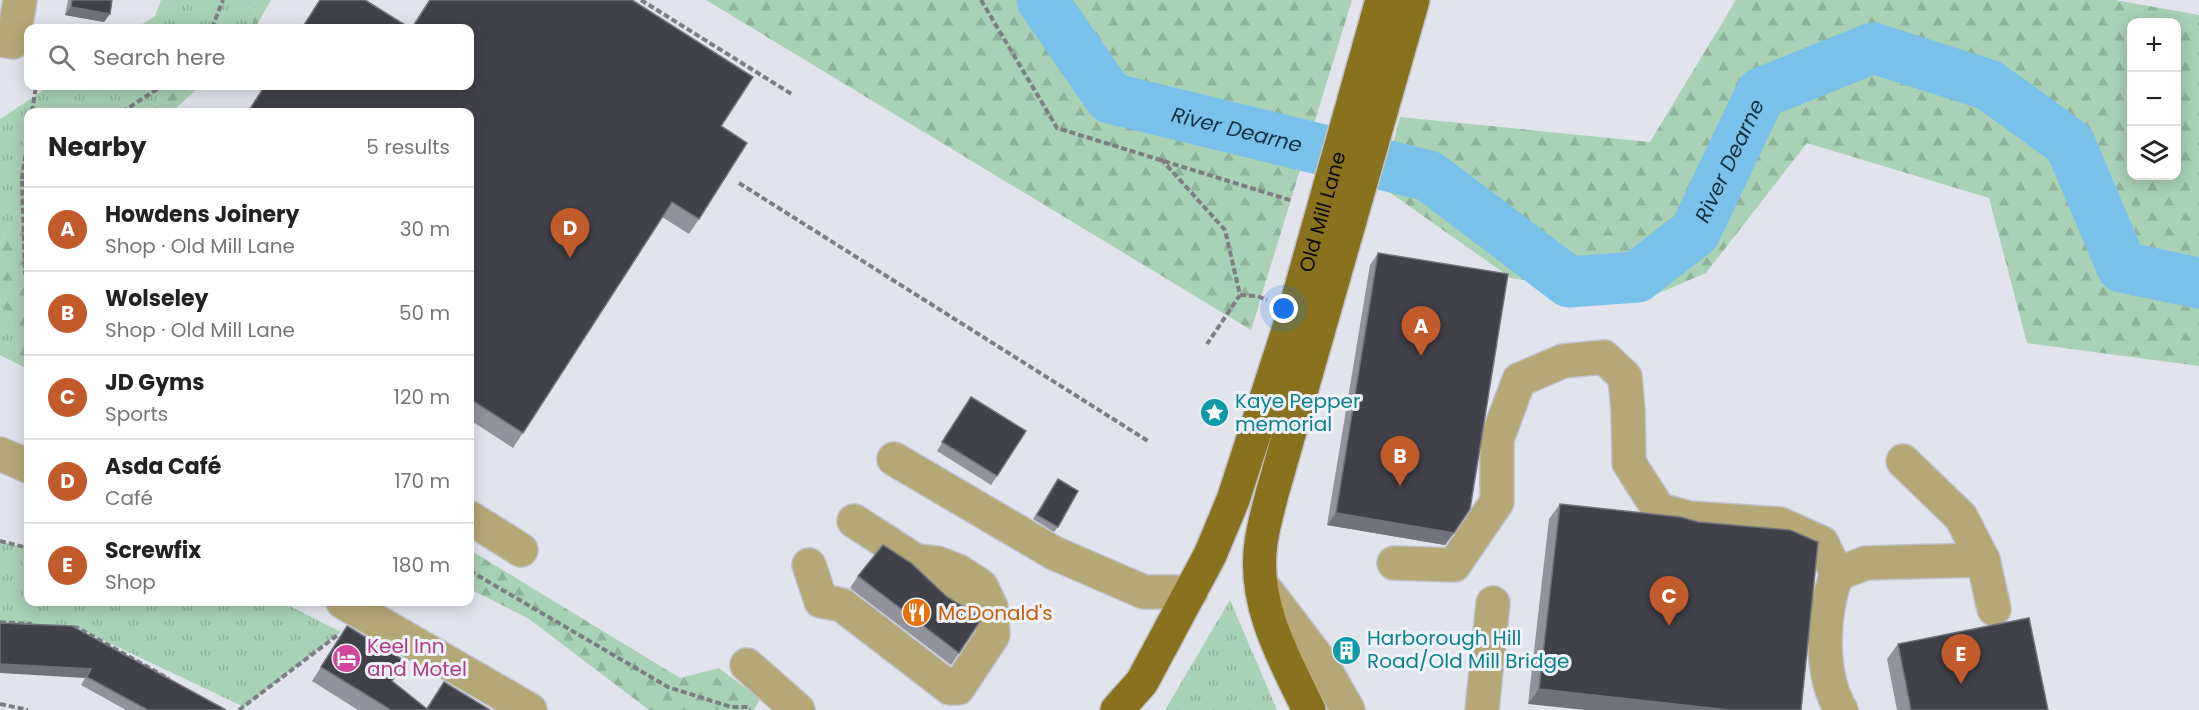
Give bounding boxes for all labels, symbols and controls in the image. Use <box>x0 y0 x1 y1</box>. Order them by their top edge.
map controls <box>2127 18 2181 180</box>
button: + <box>2127 18 2181 72</box>
search box <box>24 24 474 90</box>
icon: search <box>45 41 78 74</box>
text: Search here <box>93 42 226 73</box>
button: − <box>2127 72 2181 126</box>
water label: River Dearne <box>1687 94 1771 227</box>
water label: River Dearne <box>1169 99 1305 159</box>
button: layers <box>2127 126 2181 180</box>
text: Nearby <box>48 129 146 165</box>
text: 5 results <box>366 133 450 161</box>
street label: Old Mill Lane <box>1292 148 1353 275</box>
text: Howdens Joinery <box>105 199 299 230</box>
pin: D <box>550 208 590 258</box>
text: A <box>60 215 75 243</box>
text: 30 m <box>400 215 450 243</box>
text: Shop · Old Mill Lane <box>105 232 295 260</box>
text: Wolseley <box>105 283 208 314</box>
your location <box>1269 294 1298 323</box>
text: B <box>61 299 74 327</box>
text: 50 m <box>399 299 450 327</box>
pin: A <box>1402 306 1440 356</box>
text: Shop · Old Mill Lane <box>105 316 295 344</box>
text: JD Gyms <box>105 367 205 398</box>
text: C <box>60 383 75 411</box>
text: 120 m <box>394 383 450 411</box>
place label: Kaye Pepper memorial <box>1235 387 1360 438</box>
place icon: Kaye Pepper memorial <box>1198 397 1230 429</box>
text: Sports <box>105 400 168 428</box>
pin: B <box>1380 436 1420 486</box>
text: Asda Café <box>105 451 221 482</box>
text: D <box>60 467 75 495</box>
text: 170 m <box>394 467 450 495</box>
text: Café <box>105 484 153 512</box>
text: Screwfix <box>105 535 201 566</box>
text: E <box>62 551 73 579</box>
text: 180 m <box>392 551 450 579</box>
text: Shop <box>105 568 156 596</box>
pin: C <box>1650 576 1688 626</box>
restaurant icon: McDonald's <box>901 597 933 629</box>
place label: McDonald's <box>938 599 1053 627</box>
place label: Harborough Hill Road/Old Mill Bridge <box>1367 624 1569 675</box>
place label: Keel Inn and Motel <box>367 632 467 683</box>
building icon: Harborough Hill Road/Old Mill Bridge <box>1330 634 1362 666</box>
pin: E <box>1942 634 1980 684</box>
hotel icon: Keel Inn and Motel <box>330 642 362 674</box>

